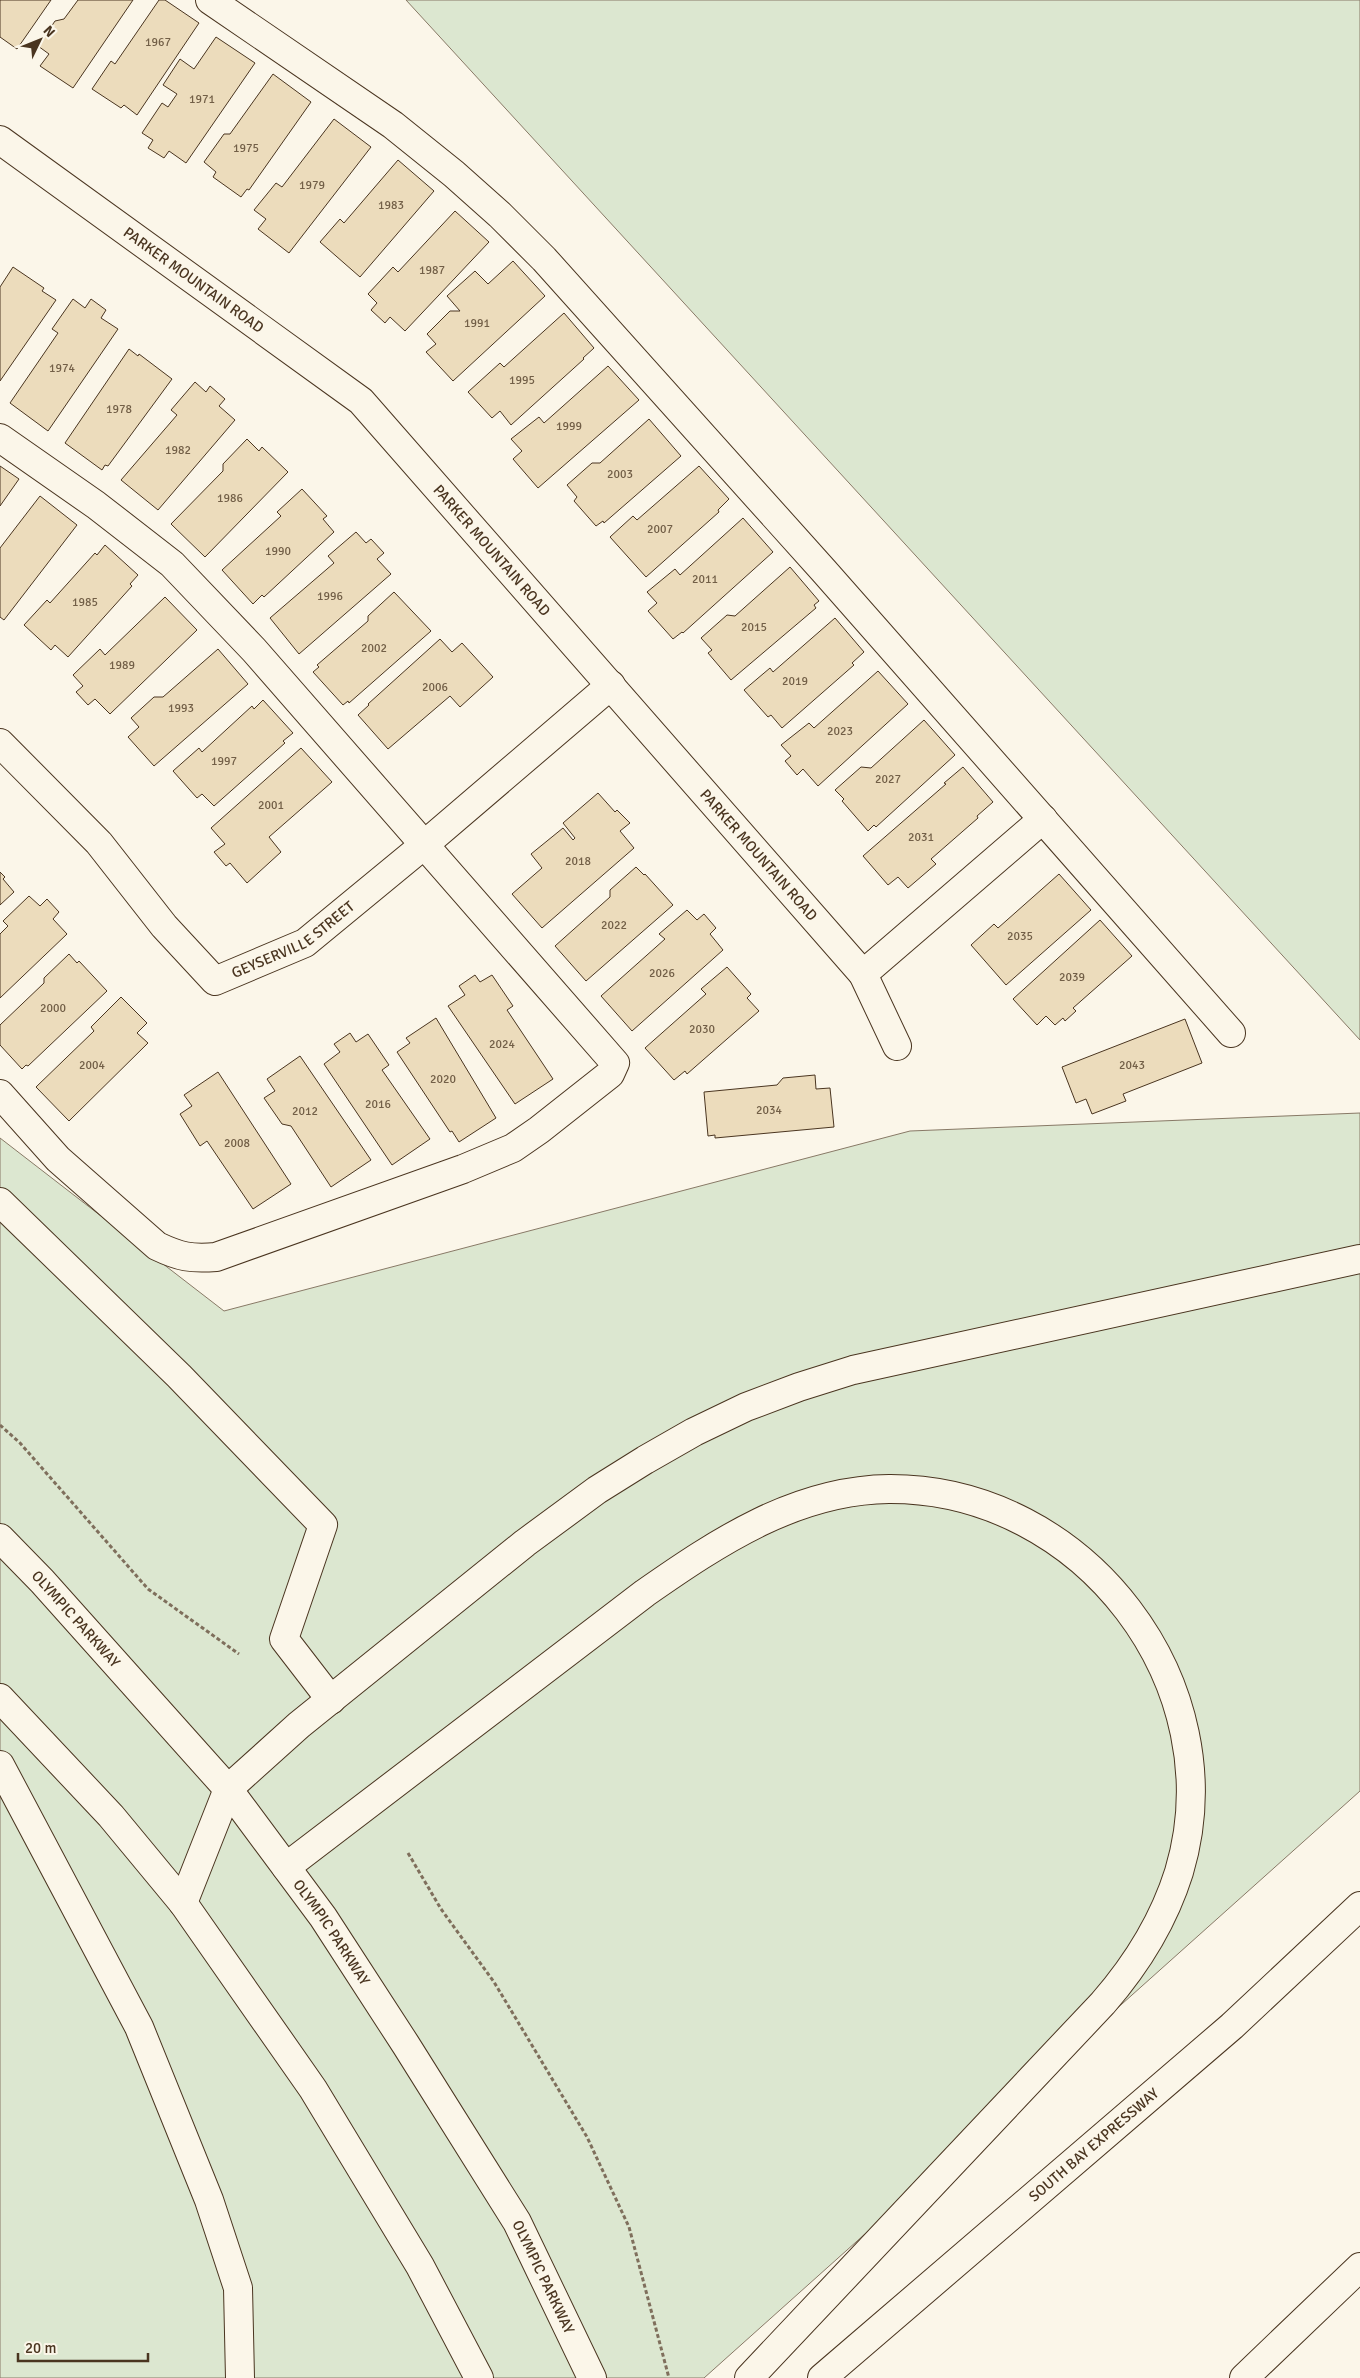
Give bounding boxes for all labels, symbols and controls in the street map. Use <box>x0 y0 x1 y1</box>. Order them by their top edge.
north arrow <box>15 15 65 65</box>
text: N <box>40 22 59 41</box>
house number: 1967 <box>145 35 171 50</box>
house number: 1971 <box>189 92 215 107</box>
house number: 1975 <box>233 141 259 156</box>
house number: 1979 <box>299 178 325 193</box>
house number: 1983 <box>378 198 404 213</box>
street label: PARKER MOUNTAIN ROAD <box>120 223 267 337</box>
house number: 1987 <box>419 263 445 278</box>
house number: 1991 <box>464 316 490 331</box>
house number: 1974 <box>49 361 75 376</box>
house number: 1995 <box>509 373 535 388</box>
house number: 1978 <box>106 402 132 417</box>
house number: 1999 <box>556 419 582 434</box>
house number: 1982 <box>165 443 191 458</box>
house number: 2003 <box>607 467 633 482</box>
street label: PARKER MOUNTAIN ROAD <box>429 481 554 620</box>
house number: 1986 <box>217 491 243 506</box>
house number: 2007 <box>647 522 673 537</box>
house number: 1990 <box>265 544 291 559</box>
house number: 2011 <box>692 572 718 587</box>
house number: 1996 <box>317 589 343 604</box>
house number: 1985 <box>72 595 98 610</box>
house number: 2015 <box>741 620 767 635</box>
house number: 2002 <box>361 641 387 656</box>
house number: 1989 <box>109 658 135 673</box>
house number: 2019 <box>782 674 808 689</box>
house number: 2006 <box>422 680 448 695</box>
house number: 1993 <box>168 701 194 716</box>
house number: 2023 <box>827 724 853 739</box>
house number: 1997 <box>211 754 237 769</box>
house number: 2027 <box>875 772 901 787</box>
street label: PARKER MOUNTAIN ROAD <box>696 786 821 924</box>
house number: 2001 <box>258 798 284 813</box>
house number: 2031 <box>908 830 934 845</box>
house number: 2018 <box>565 854 591 869</box>
street label: GEYSERVILLE STREET <box>229 897 358 982</box>
house number: 2022 <box>601 918 627 933</box>
house number: 2035 <box>1007 929 1033 944</box>
house number: 2026 <box>649 966 675 981</box>
house number: 2039 <box>1059 970 1085 985</box>
house number: 2000 <box>40 1001 66 1016</box>
house number: 2030 <box>689 1022 715 1037</box>
house number: 2024 <box>489 1037 515 1052</box>
house number: 2004 <box>79 1058 105 1073</box>
house number: 2043 <box>1119 1058 1145 1073</box>
house number: 2020 <box>430 1072 456 1087</box>
house number: 2016 <box>365 1097 391 1112</box>
house number: 2034 <box>756 1103 782 1118</box>
house number: 2012 <box>292 1104 318 1119</box>
house number: 2008 <box>224 1136 250 1151</box>
street label: OLYMPIC PARKWAY <box>28 1567 124 1671</box>
street label: OLYMPIC PARKWAY <box>289 1876 374 1989</box>
street label: SOUTH BAY EXPRESSWAY <box>1025 2084 1163 2205</box>
street label: OLYMPIC PARKWAY <box>508 2217 579 2337</box>
scale bar <box>18 2330 148 2362</box>
text: 20 m <box>25 2339 56 2357</box>

